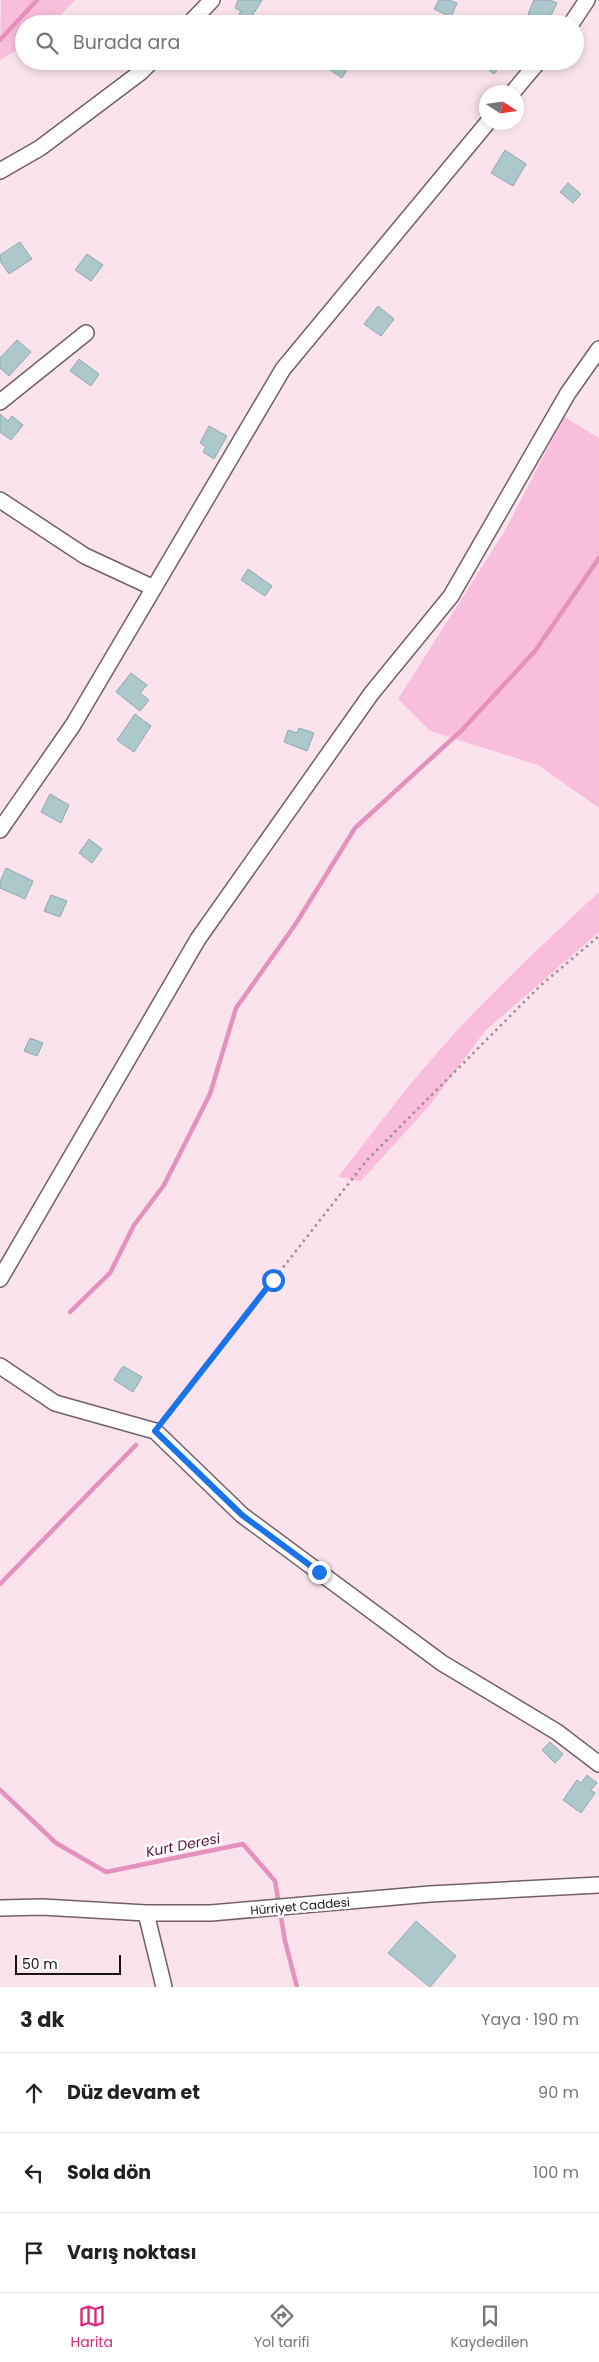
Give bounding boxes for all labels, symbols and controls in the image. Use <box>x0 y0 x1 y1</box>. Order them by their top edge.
search box <box>15 15 584 70</box>
icon: search <box>33 29 61 57</box>
text: Burada ara <box>73 29 180 56</box>
north arrow <box>479 85 524 130</box>
route start <box>262 1269 285 1292</box>
route end <box>308 1561 331 1584</box>
water label: Kurt Deresi <box>144 1828 222 1862</box>
street label: Hürriyet Caddesi <box>249 1893 351 1919</box>
scale bar <box>15 1952 121 1975</box>
text: 50 m <box>22 1954 58 1974</box>
text: 3 dk <box>20 2005 64 2034</box>
text: Yaya · 190 m <box>481 2008 579 2031</box>
icon: ahead <box>20 2079 48 2107</box>
text: Düz devam et <box>67 2079 200 2106</box>
text: 90 m <box>538 2081 579 2104</box>
icon: left <box>20 2159 48 2187</box>
text: Sola dön <box>67 2159 151 2186</box>
text: 100 m <box>533 2161 579 2184</box>
icon: arrive <box>20 2239 48 2267</box>
text: Varış noktası <box>67 2239 197 2266</box>
tab: Harita <box>71 2302 113 2353</box>
tab: Yol tarifi <box>254 2302 310 2353</box>
tab: Kaydedilen <box>451 2302 528 2353</box>

